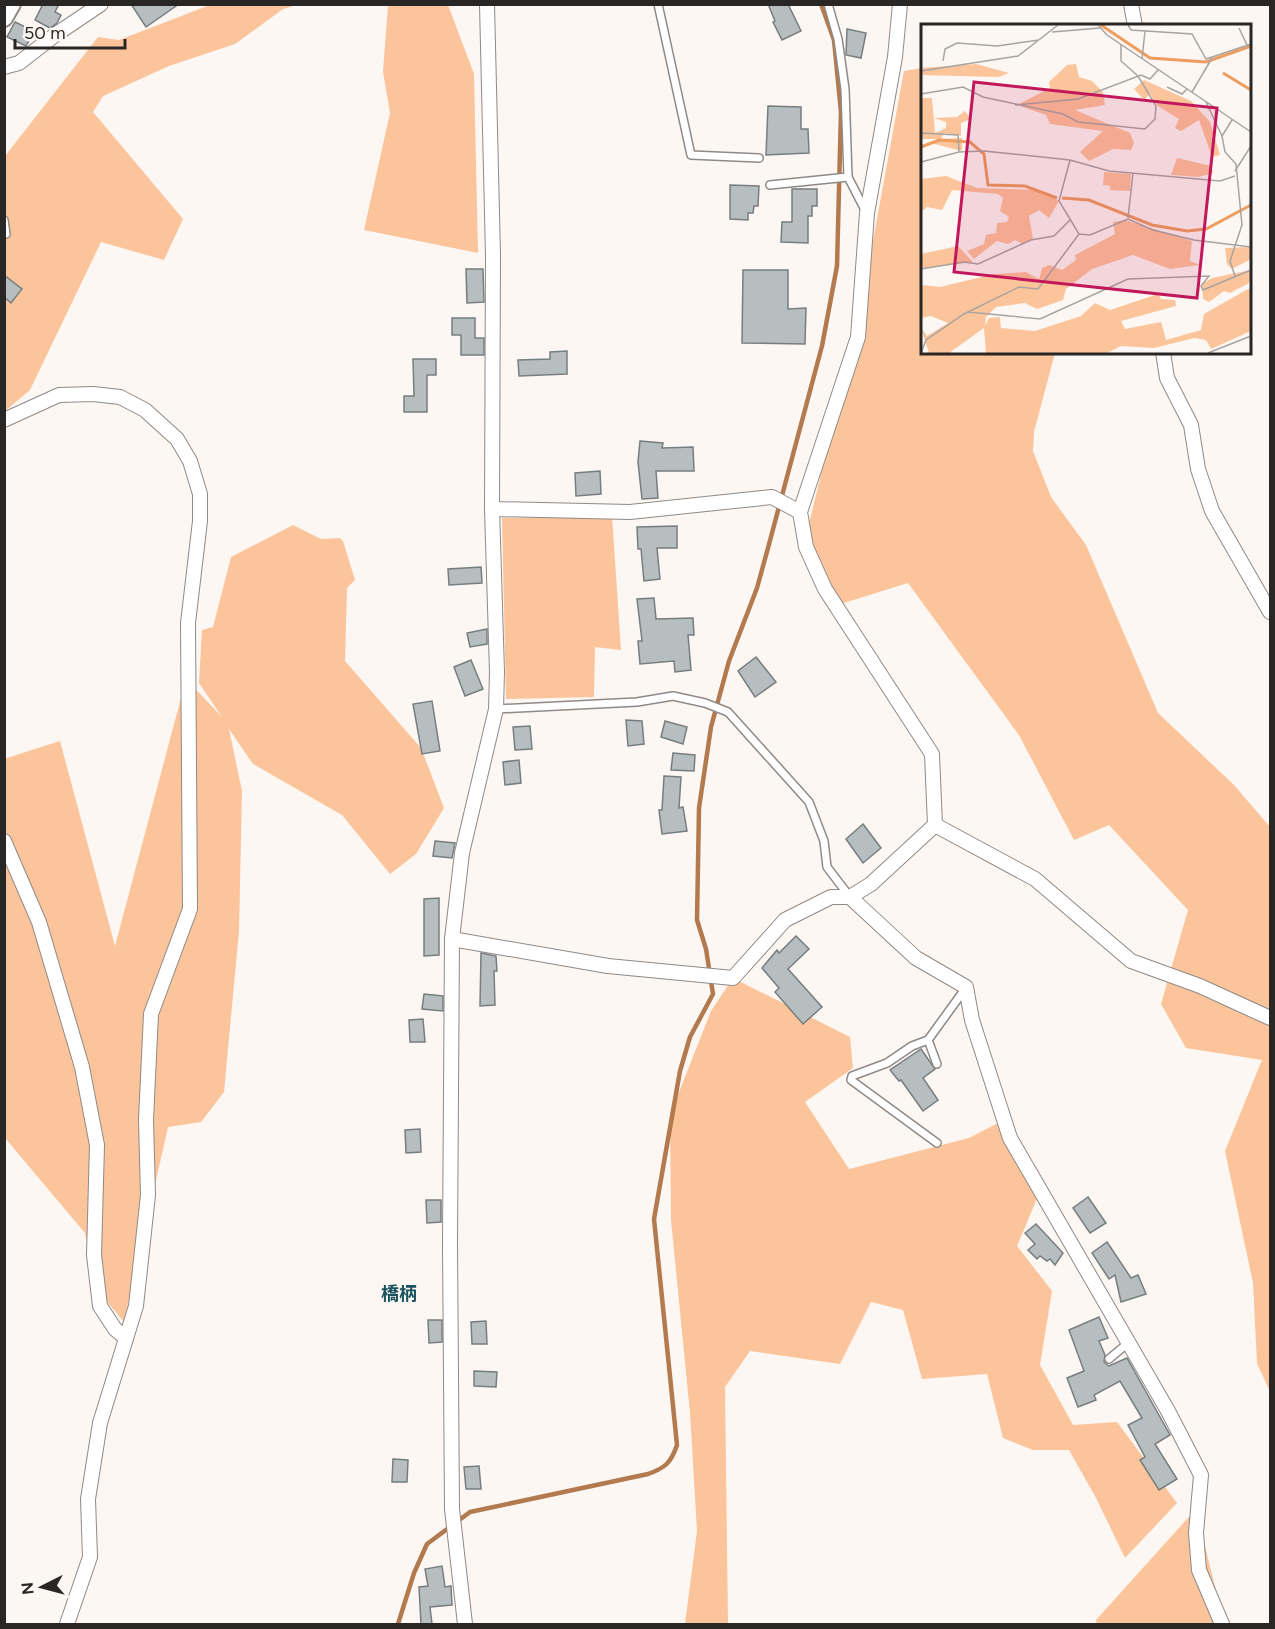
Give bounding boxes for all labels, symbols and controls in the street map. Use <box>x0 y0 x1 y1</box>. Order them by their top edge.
scale bar <box>15 12 124 50</box>
text: 50 m <box>24 22 66 44</box>
inset map <box>921 24 1251 354</box>
district label: 橋柄 <box>381 1283 417 1305</box>
north arrow <box>12 1557 72 1617</box>
text: N <box>17 1581 38 1596</box>

